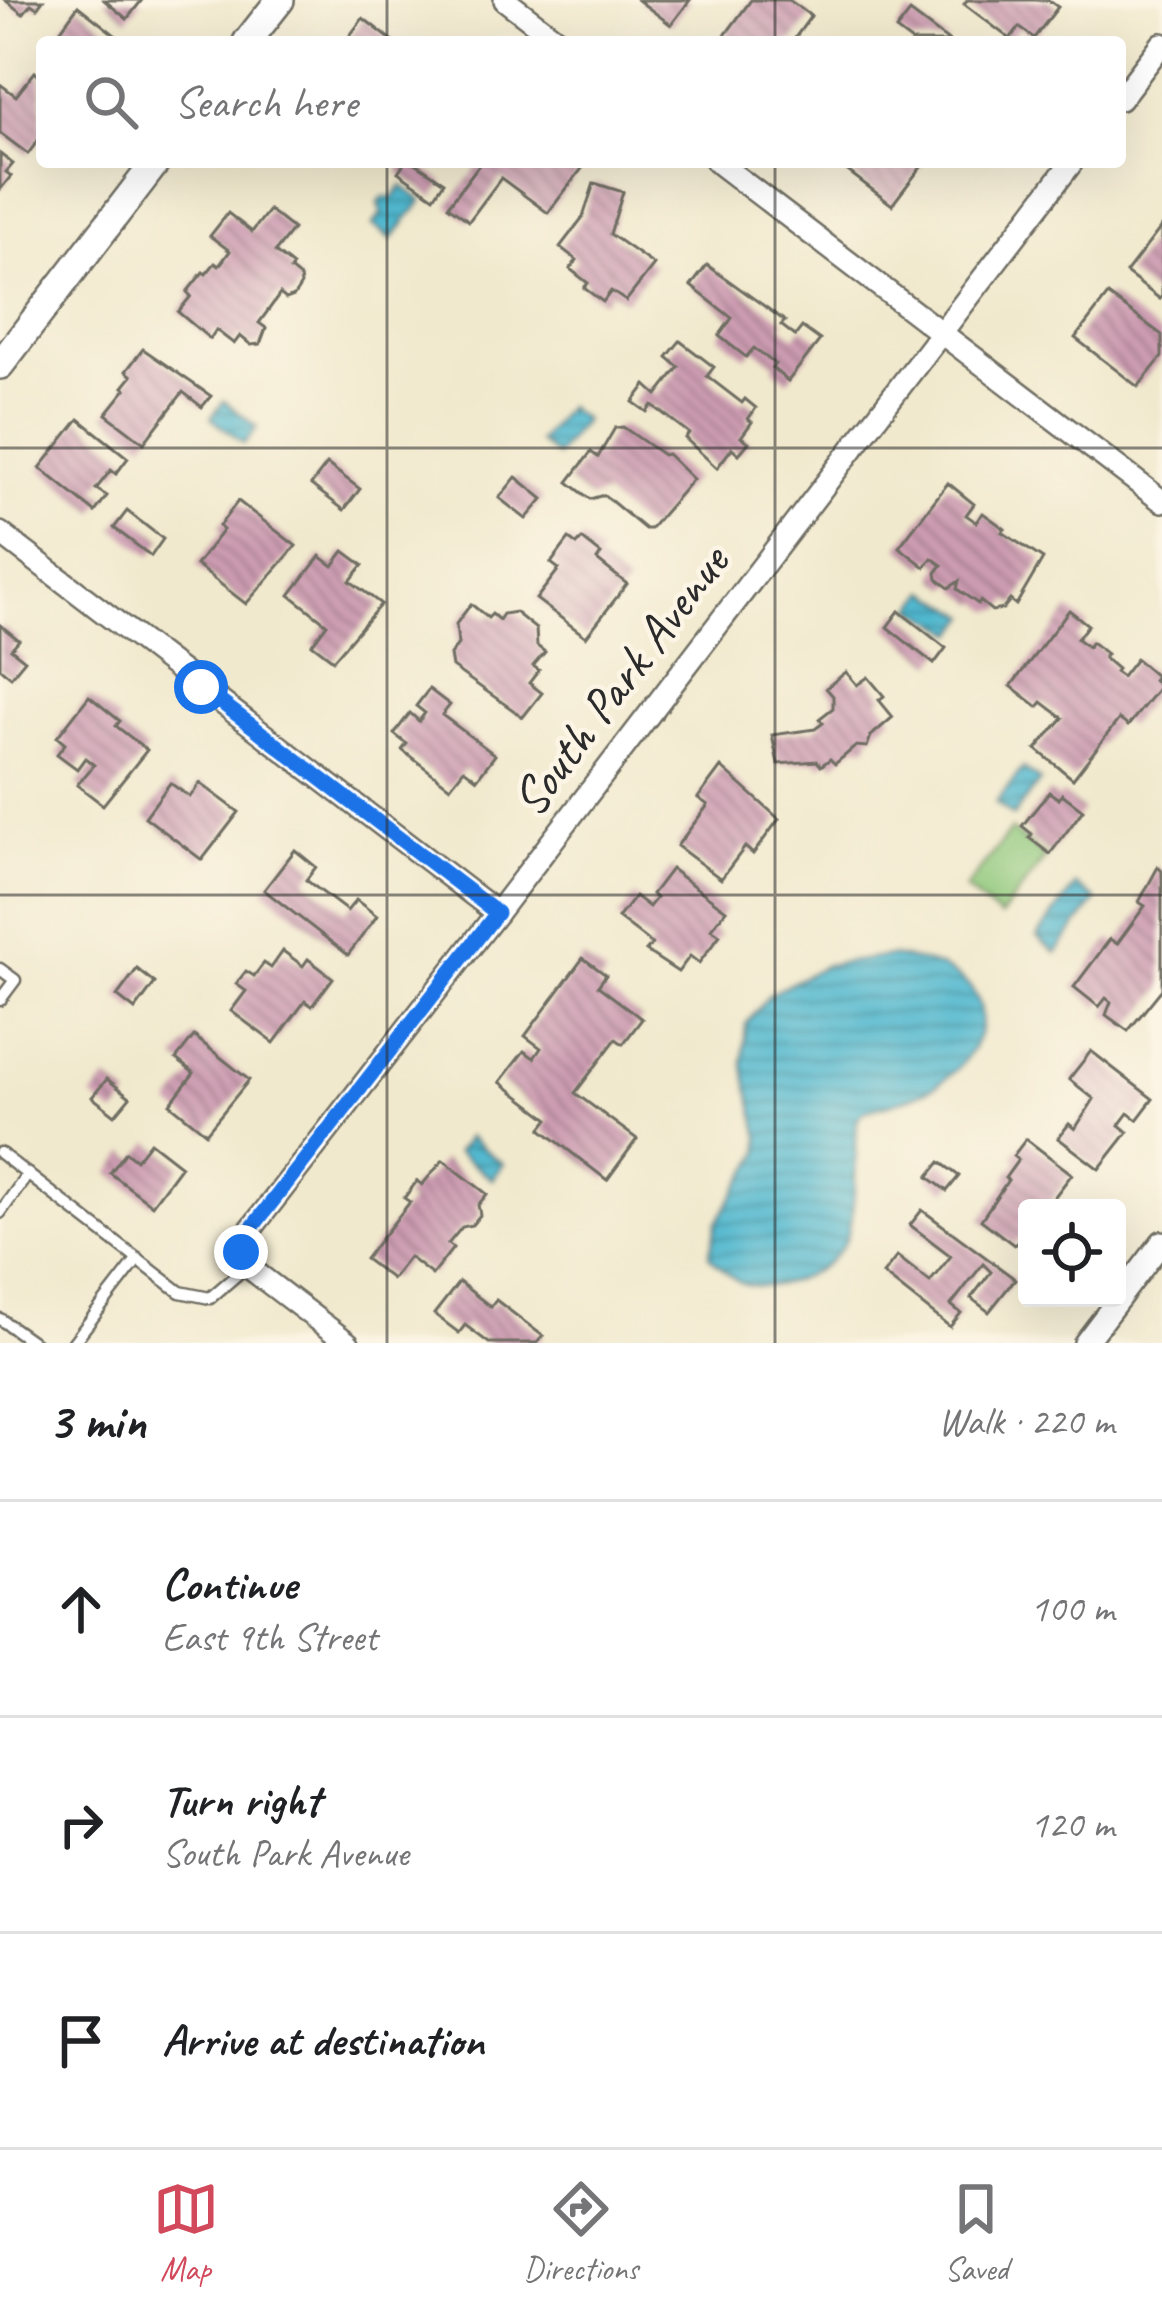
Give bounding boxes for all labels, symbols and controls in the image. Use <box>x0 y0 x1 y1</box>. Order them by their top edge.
search box <box>36 36 1126 168</box>
icon: search <box>78 69 144 135</box>
text: Search here <box>174 74 357 131</box>
street label: South Park Avenue <box>497 530 745 829</box>
route start <box>174 660 228 714</box>
map controls <box>1018 1199 1126 1307</box>
button: locate <box>1018 1199 1126 1307</box>
route end <box>214 1225 268 1279</box>
text: 3 min <box>48 1389 146 1453</box>
text: Walk · 220 m <box>938 1397 1114 1446</box>
text: Continue <box>162 1556 296 1613</box>
icon: ahead <box>48 1576 114 1642</box>
text: 100 m <box>1030 1584 1114 1633</box>
text: East 9th Street <box>162 1613 377 1662</box>
text: Turn right <box>162 1772 320 1829</box>
icon: right <box>48 1792 114 1858</box>
text: 120 m <box>1030 1800 1114 1849</box>
text: South Park Avenue <box>162 1829 409 1878</box>
icon: arrive <box>48 2008 114 2074</box>
text: Arrive at destination <box>162 2012 484 2069</box>
tab: Map <box>153 2176 219 2290</box>
tab: Directions <box>524 2176 638 2290</box>
tab: Saved <box>943 2176 1009 2290</box>

